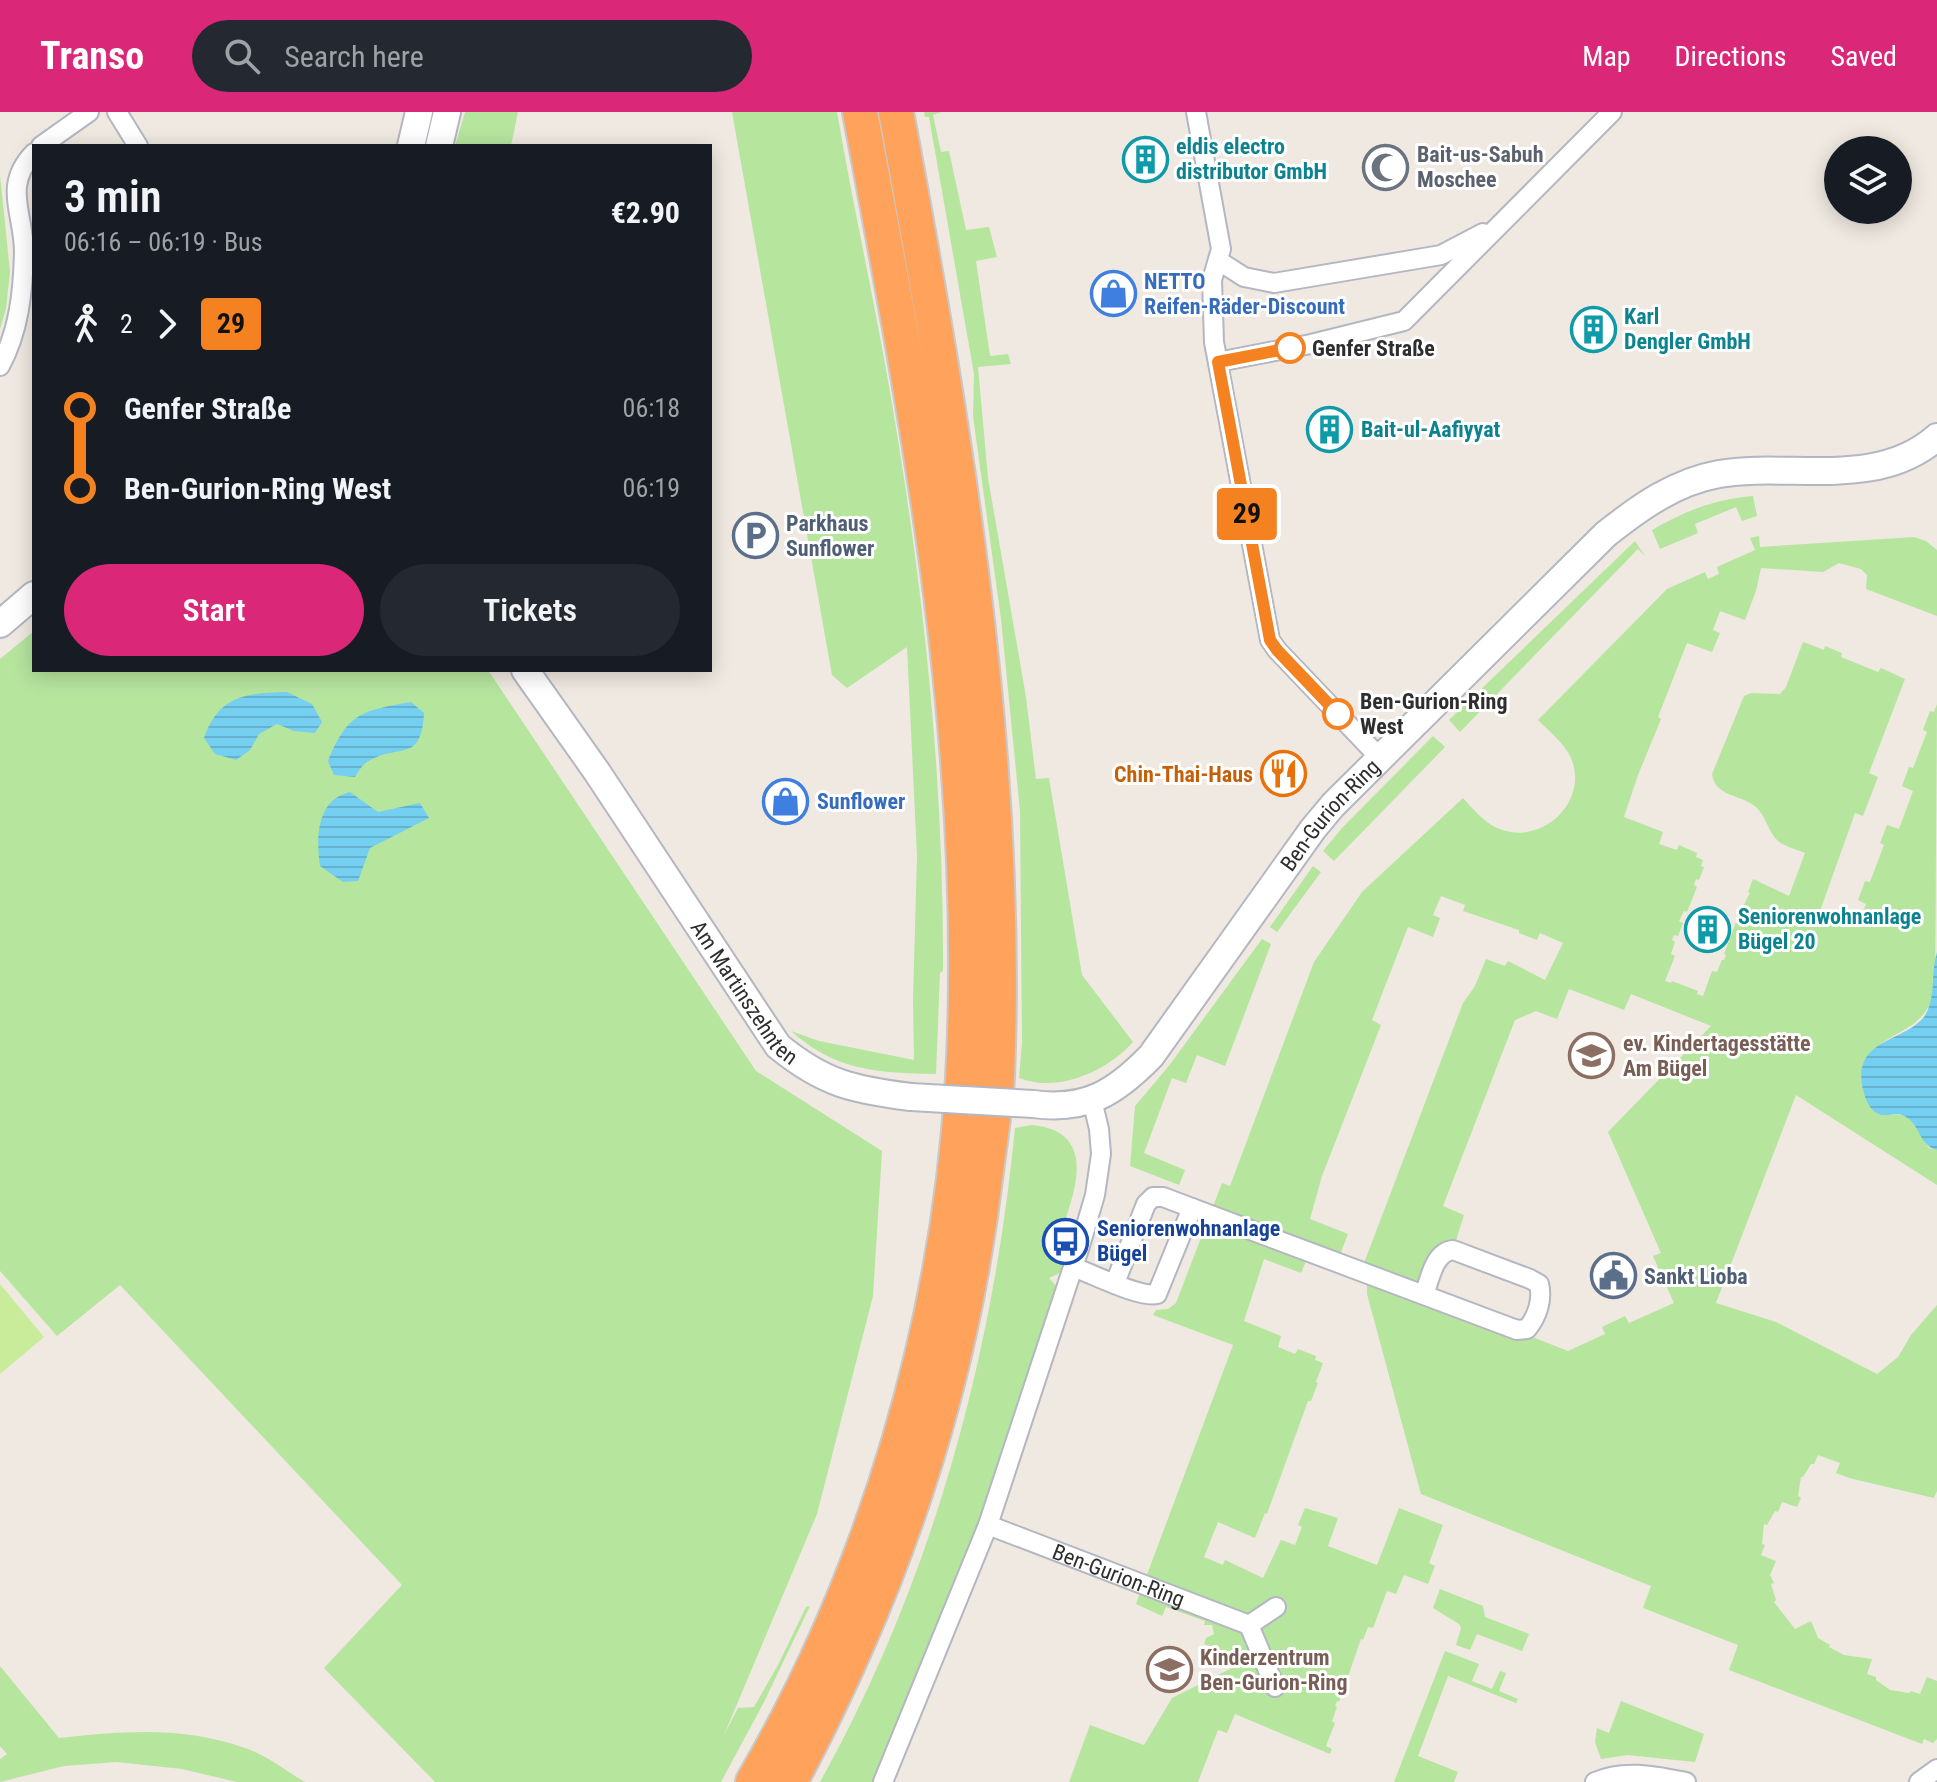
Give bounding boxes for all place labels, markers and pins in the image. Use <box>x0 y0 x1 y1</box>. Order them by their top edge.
place label: eldis electro distributor GmbH <box>1176 134 1327 184</box>
building icon: eldis electro distributor GmbH <box>1121 135 1169 183</box>
place label: Bait-us-Sabuh Moschee <box>1417 142 1543 192</box>
mosque icon: Bait-us-Sabuh Moschee <box>1362 143 1410 191</box>
place label: NETTO Reifen-Räder-Discount <box>1144 269 1345 319</box>
shop icon: NETTO Reifen-Räder-Discount <box>1089 270 1137 318</box>
place label: Karl Dengler GmbH <box>1624 304 1751 354</box>
building icon: Karl Dengler GmbH <box>1569 305 1617 353</box>
marker: Genfer Straße <box>1275 333 1305 363</box>
place label: Genfer Straße <box>1312 336 1435 361</box>
building icon: Bait-ul-Aafiyyat <box>1306 405 1354 453</box>
place label: Bait-ul-Aafiyyat <box>1361 417 1501 442</box>
place label: Parkhaus Sunflower <box>786 511 874 561</box>
parking icon: Parkhaus Sunflower <box>731 512 779 560</box>
place label: Ben-Gurion-Ring West <box>1360 689 1508 739</box>
marker: Ben-Gurion-Ring West <box>1323 699 1353 729</box>
restaurant icon: Chin-Thai-Haus <box>1260 750 1308 798</box>
place label: Chin-Thai-Haus <box>1114 762 1253 787</box>
shop icon: Sunflower <box>762 777 810 825</box>
place label: Sunflower <box>817 789 905 814</box>
place label: Seniorenwohnanlage Bügel 20 <box>1738 904 1921 954</box>
building icon: Seniorenwohnanlage Bügel 20 <box>1683 905 1731 953</box>
place label: ev. Kindertagesstätte Am Bügel <box>1623 1031 1811 1081</box>
school or university icon: ev. Kindertagesstätte Am Bügel <box>1568 1032 1616 1080</box>
place label: Seniorenwohnanlage Bügel <box>1097 1216 1280 1266</box>
bus stop icon: Seniorenwohnanlage Bügel <box>1042 1217 1090 1265</box>
public building icon: Sankt Lioba <box>1589 1252 1637 1300</box>
place label: Sankt Lioba <box>1644 1264 1748 1289</box>
place label: Kinderzentrum Ben-Gurion-Ring <box>1200 1645 1348 1695</box>
school or university icon: Kinderzentrum Ben-Gurion-Ring <box>1145 1646 1193 1694</box>

